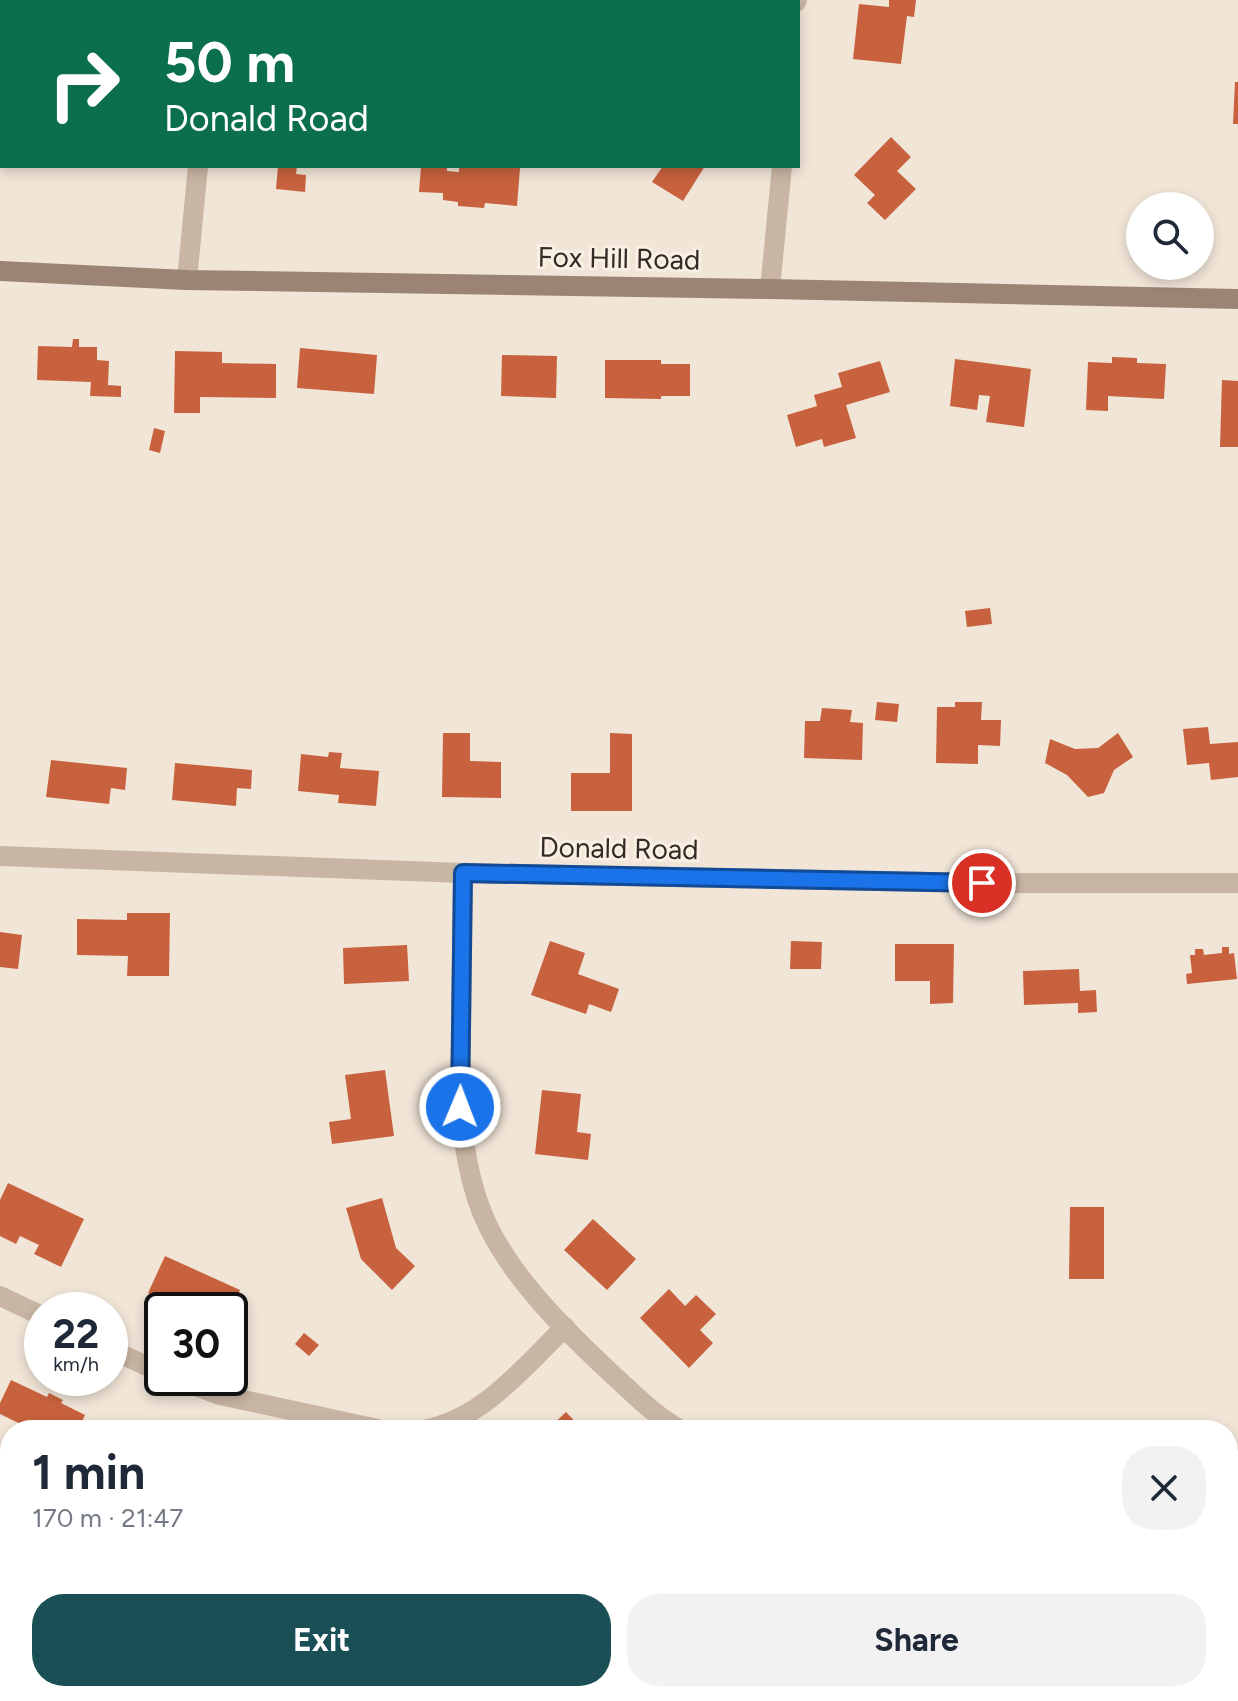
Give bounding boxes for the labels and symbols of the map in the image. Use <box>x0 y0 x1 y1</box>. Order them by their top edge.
street label: Fox Hill Road <box>537 240 701 276</box>
street label: Donald Road <box>539 830 699 866</box>
pin <box>948 849 1016 917</box>
position arrow <box>418 1065 502 1149</box>
speed limit sign: 30 <box>144 1292 248 1396</box>

